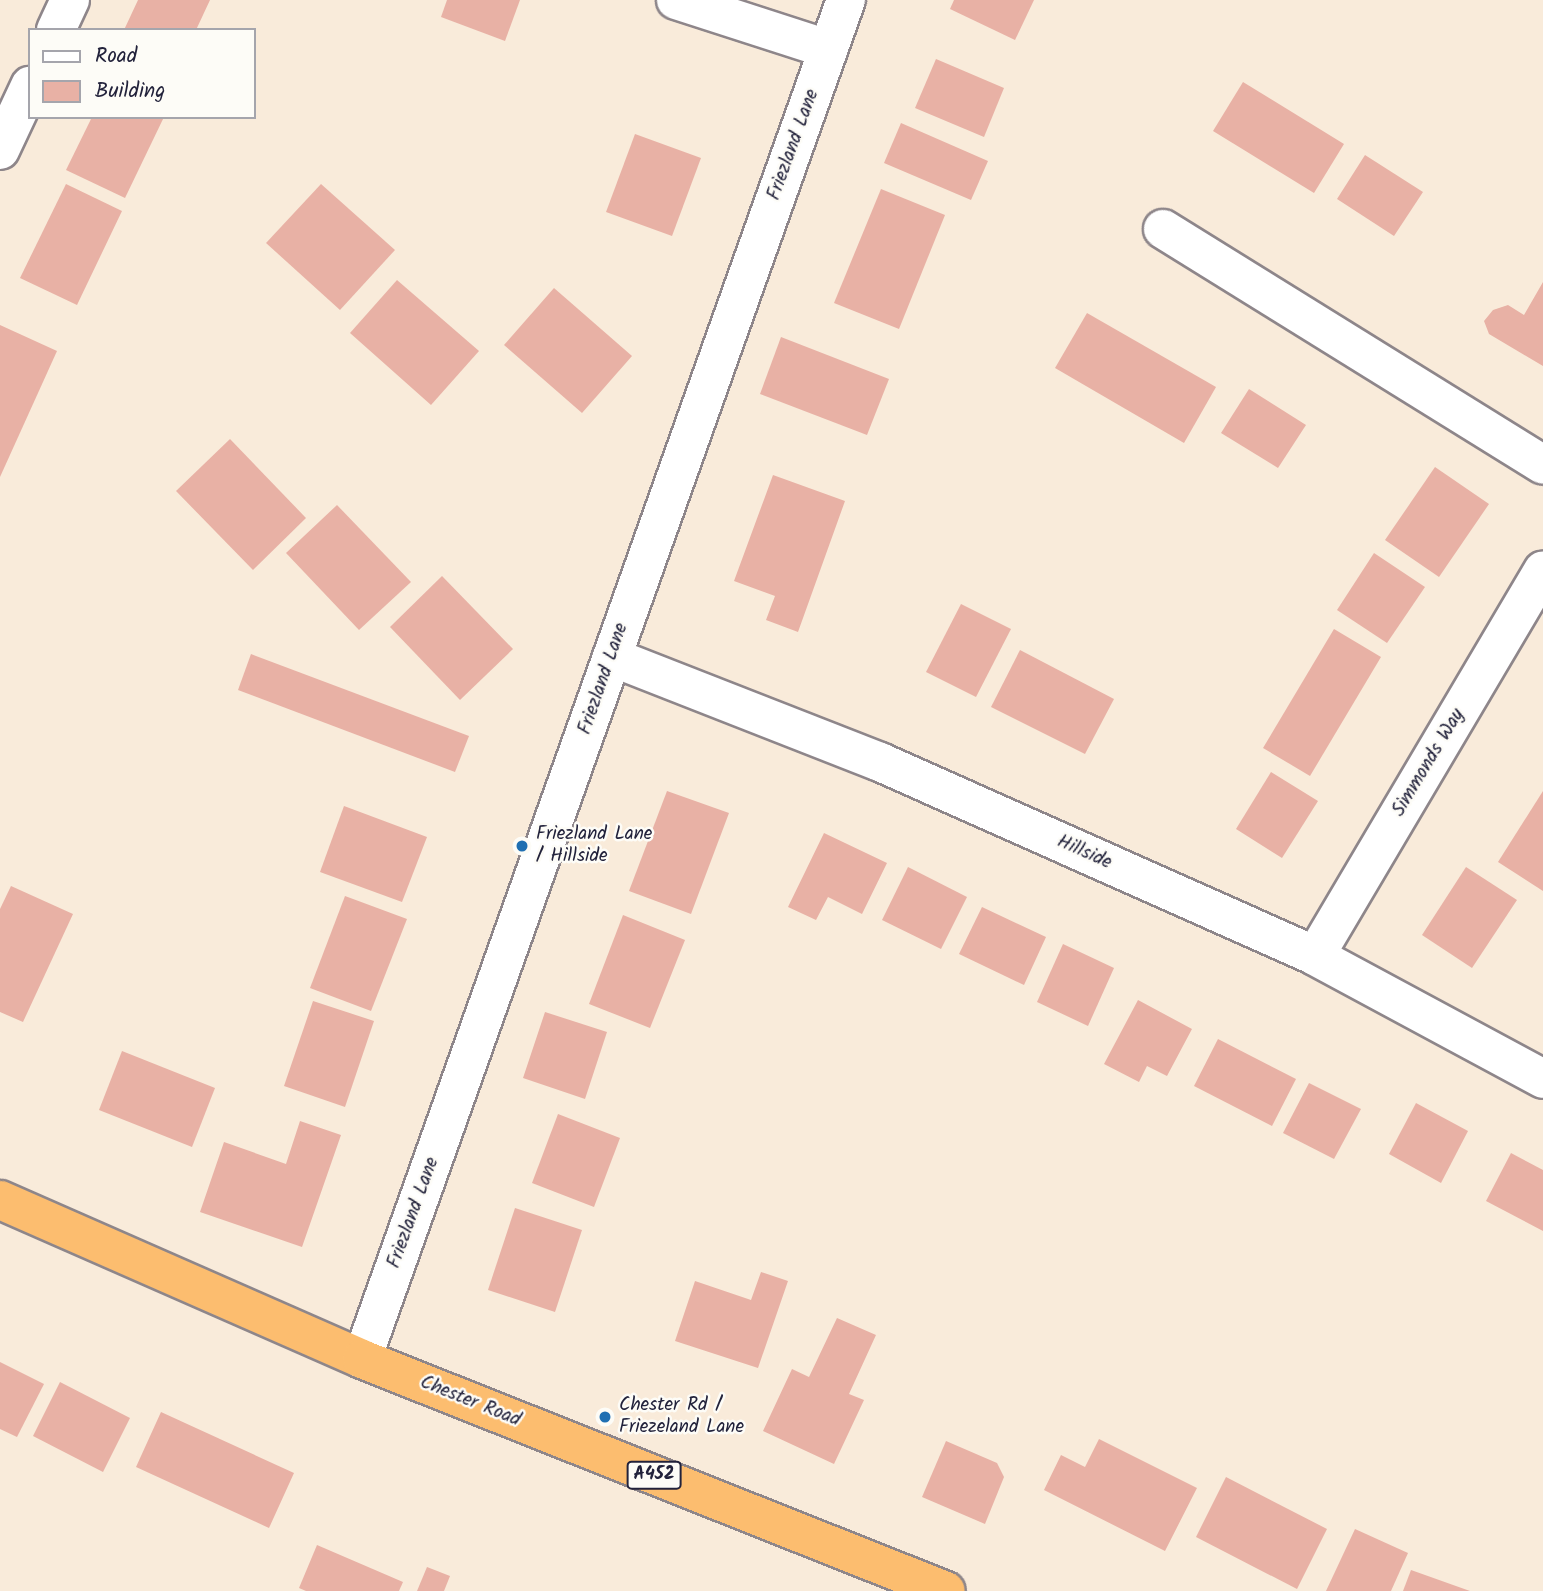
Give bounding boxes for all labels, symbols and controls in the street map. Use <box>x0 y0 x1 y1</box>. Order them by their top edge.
legend <box>28 28 256 119</box>
text: Road <box>95 40 137 73</box>
text: Building <box>95 75 165 108</box>
street label: Friezland Lane <box>763 86 825 204</box>
street label: Friezland Lane <box>574 620 634 738</box>
street label: Simmonds Way <box>1388 705 1470 821</box>
place label: Friezland Lane / Hillside <box>536 824 652 868</box>
street label: Hillside <box>1053 831 1115 875</box>
marker: Friezland Lane / Hillside <box>514 838 530 854</box>
street label: Friezland Lane <box>383 1154 445 1272</box>
street label: Chester Road <box>417 1372 523 1432</box>
place label: Chester Rd / Friezeland Lane <box>619 1395 744 1439</box>
marker: Chester Rd / Friezeland Lane <box>597 1409 613 1425</box>
road number: A452 <box>626 1460 682 1490</box>

